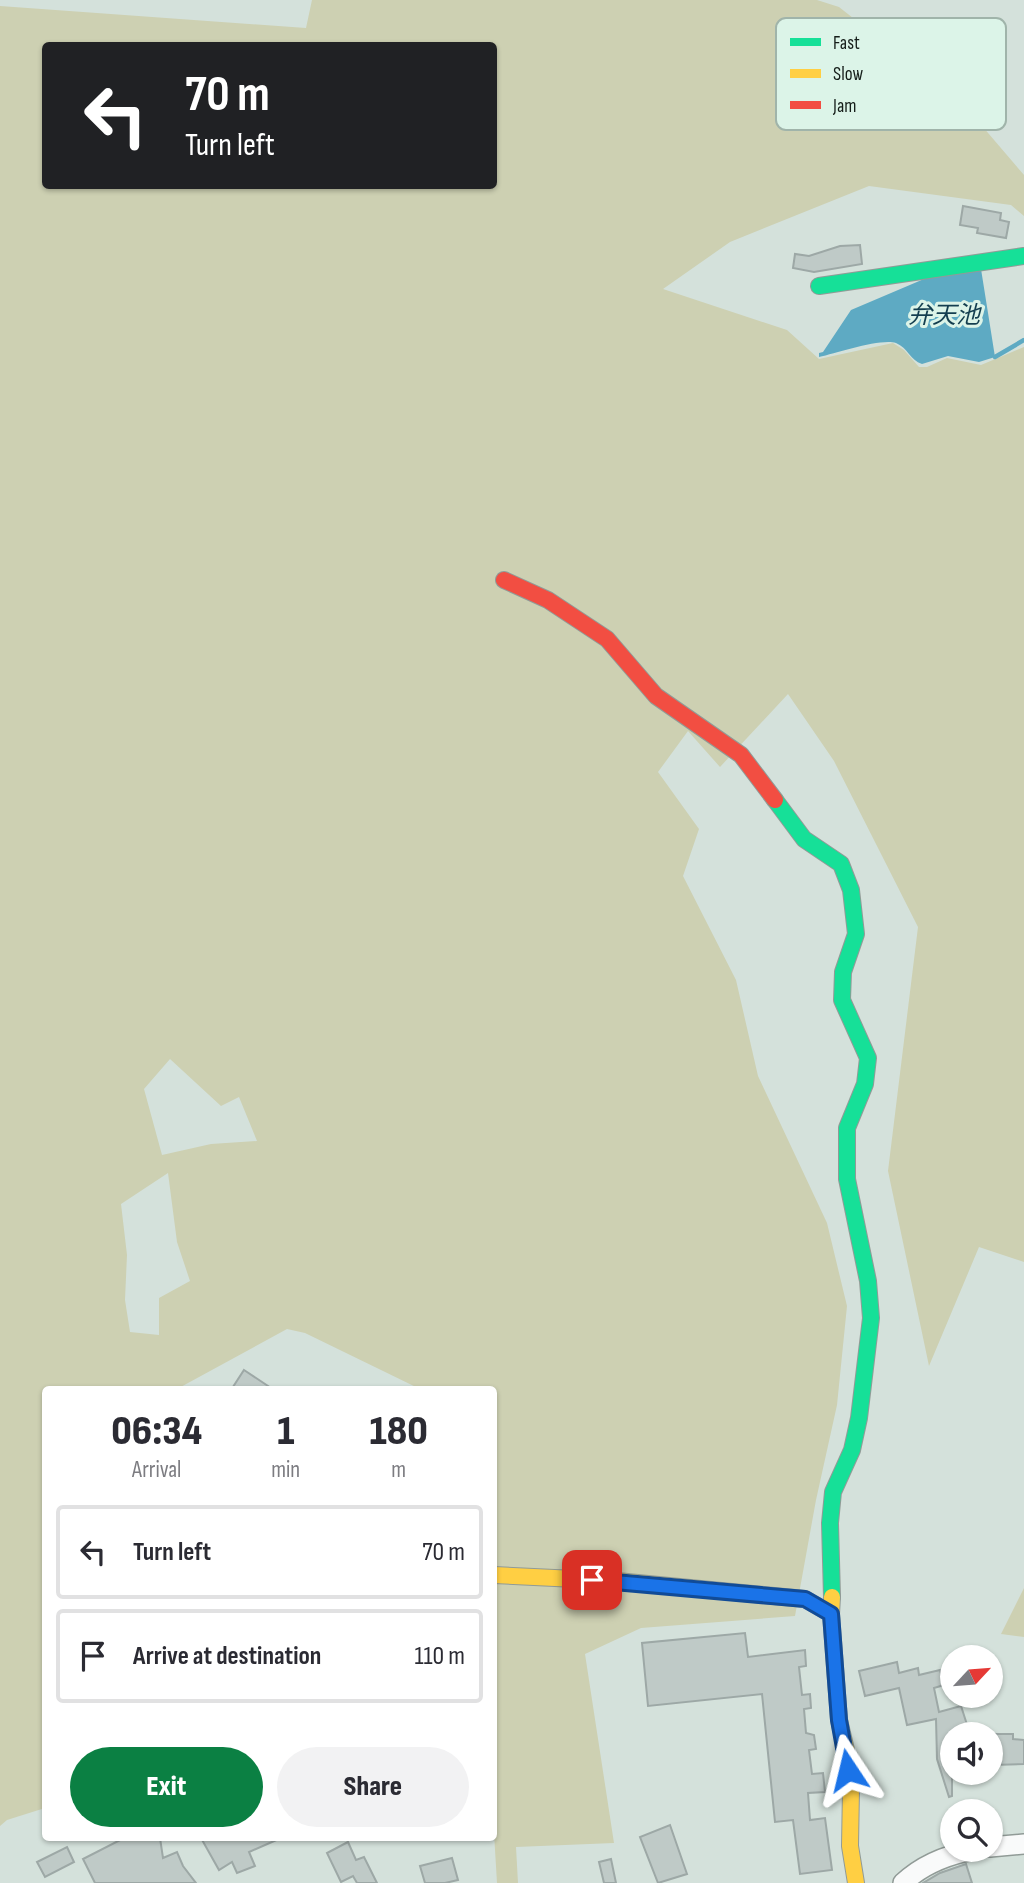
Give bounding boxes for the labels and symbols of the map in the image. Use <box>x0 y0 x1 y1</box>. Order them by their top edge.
legend <box>776 18 1006 130</box>
text: Fast <box>833 32 860 55</box>
text: Slow <box>833 63 863 86</box>
text: Jam <box>832 95 856 118</box>
water label: 弁天池 <box>908 301 982 330</box>
pin <box>562 1550 622 1610</box>
north arrow <box>940 1645 1003 1708</box>
position arrow <box>811 1733 885 1807</box>

